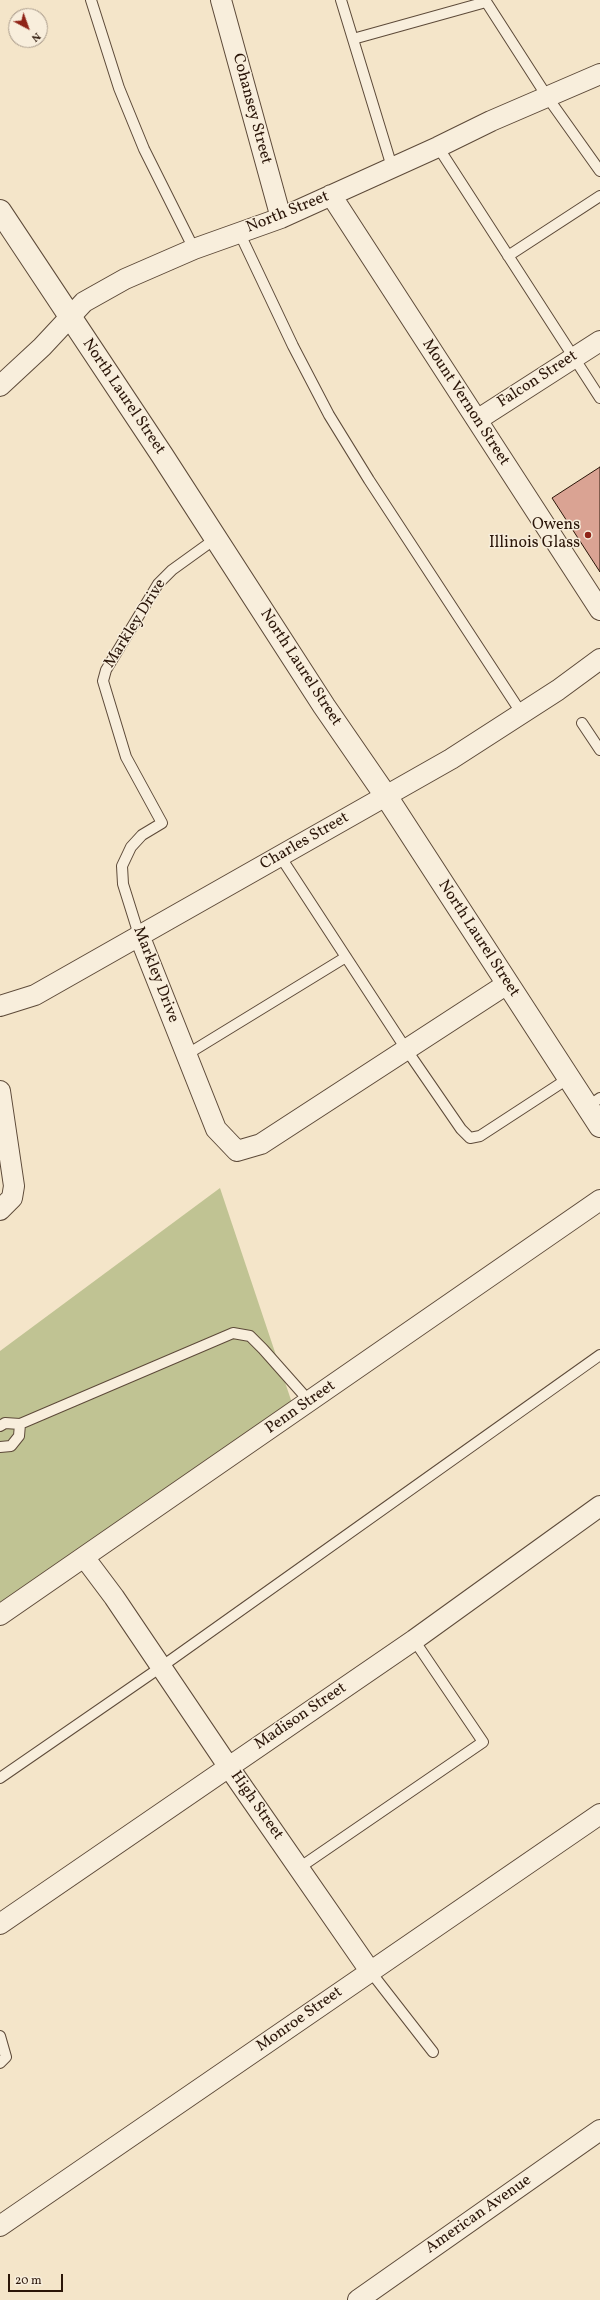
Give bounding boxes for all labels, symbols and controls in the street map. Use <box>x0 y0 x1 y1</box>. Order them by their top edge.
north arrow <box>8 8 48 48</box>
text: N <box>28 28 43 45</box>
street label: Cohansey Street <box>227 51 275 167</box>
street label: North Street <box>244 188 332 238</box>
street label: North Laurel Street <box>77 335 169 459</box>
street label: Mount Vernon Street <box>417 336 513 470</box>
street label: Falcon Street <box>494 347 582 413</box>
place label: Owens Illinois Glass <box>489 516 580 554</box>
marker: Owens Illinois Glass <box>583 530 593 540</box>
street label: Markley Drive <box>101 576 171 672</box>
street label: North Laurel Street <box>255 606 345 730</box>
street label: Charles Street <box>257 809 353 875</box>
street label: North Laurel Street <box>433 877 523 1001</box>
street label: Markley Drive <box>128 924 182 1026</box>
street label: Penn Street <box>262 1377 340 1439</box>
street label: Madison Street <box>251 1679 351 1755</box>
street label: High Street <box>225 1768 287 1844</box>
street label: Monroe Street <box>253 1983 347 2057</box>
street label: American Avenue <box>422 2171 536 2259</box>
scale bar <box>10 2266 65 2292</box>
text: 20 m <box>15 2273 42 2289</box>

